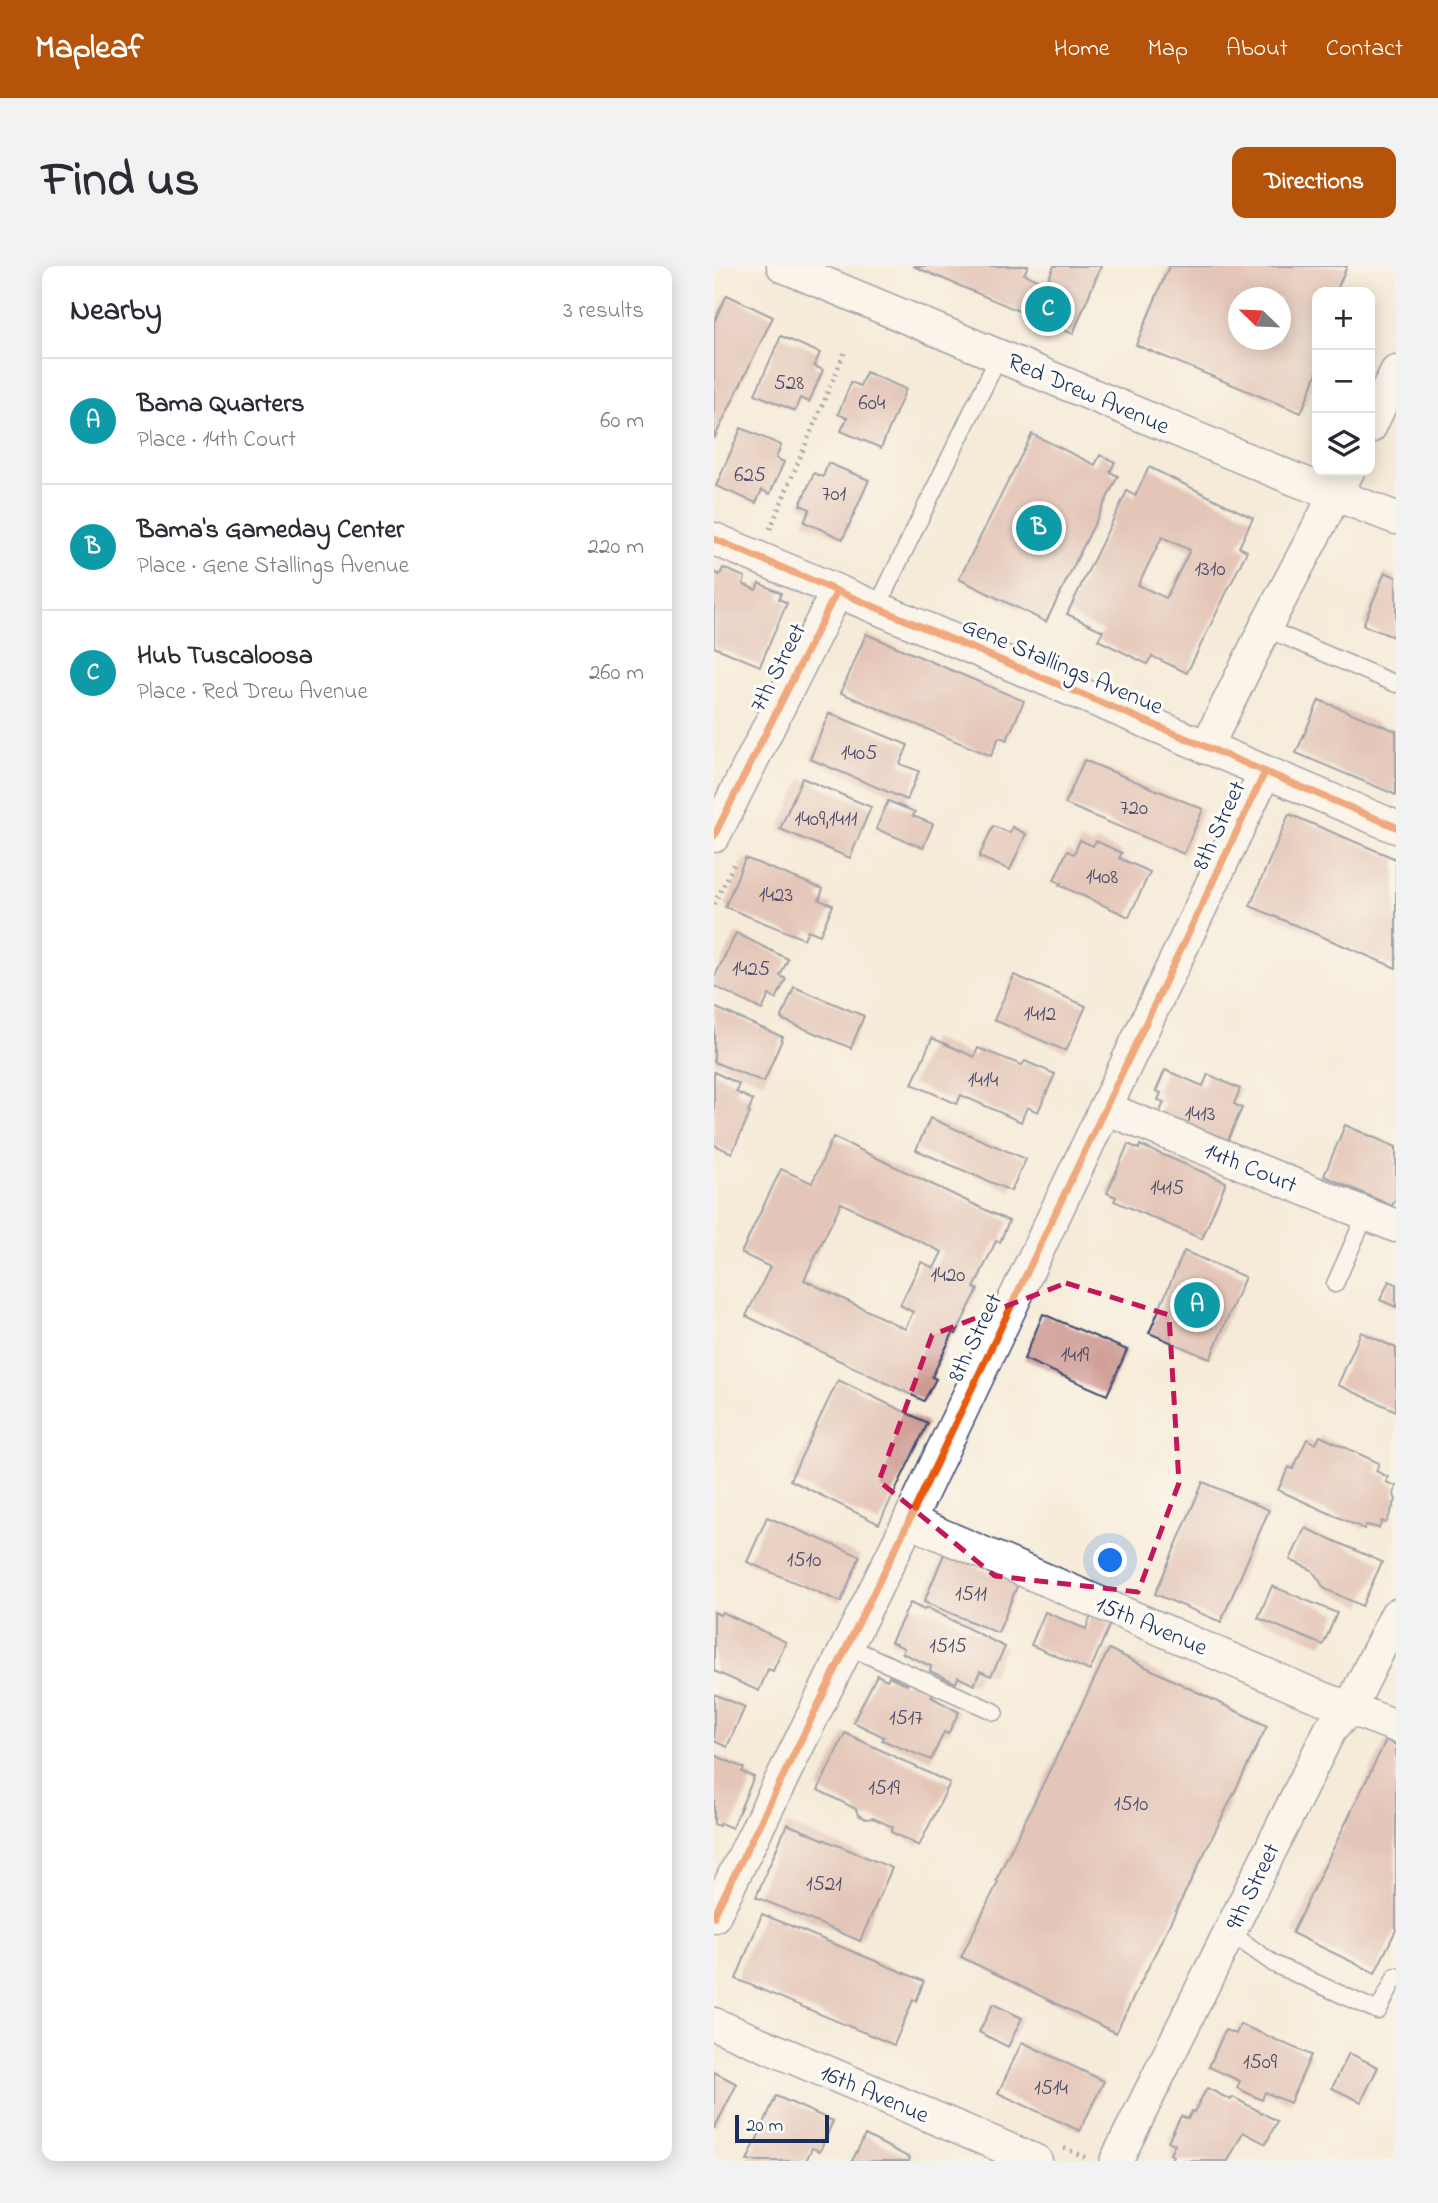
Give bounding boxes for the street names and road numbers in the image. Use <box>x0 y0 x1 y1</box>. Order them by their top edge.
street label: Red Drew Avenue <box>1002 345 1175 445</box>
street label: Gene Stallings Avenue <box>956 609 1168 726</box>
street label: 7th Street <box>742 617 817 719</box>
street label: 8th Street <box>1184 776 1256 876</box>
street label: 14th Court <box>1198 1135 1302 1204</box>
street label: 8th Street <box>940 1288 1013 1388</box>
street label: 15th Avenue <box>1090 1588 1213 1667</box>
street label: 9th Street <box>1218 1838 1290 1937</box>
street label: 16th Avenue <box>814 2057 934 2134</box>

